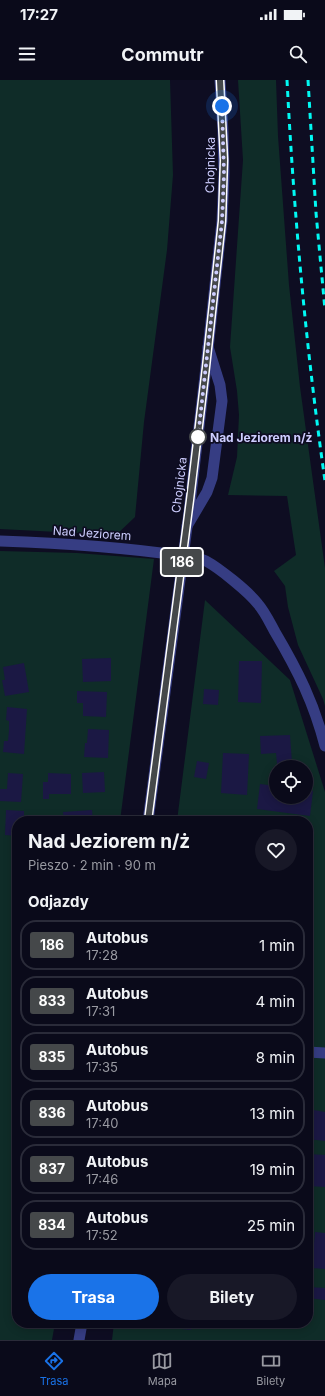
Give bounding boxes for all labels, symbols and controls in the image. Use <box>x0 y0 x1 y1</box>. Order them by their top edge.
text: 17:27 <box>20 5 58 24</box>
icon: menu <box>16 43 38 65</box>
icon: search <box>287 43 309 65</box>
text: Commutr <box>121 44 204 65</box>
your location <box>212 96 232 116</box>
street label: Chojnicka <box>202 137 218 193</box>
marker: Nad Jeziorem n/ż <box>189 428 207 446</box>
place label: Nad Jeziorem n/ż <box>210 430 313 445</box>
street label: Chojnicka <box>168 456 190 514</box>
street label: Nad Jeziorem <box>52 523 132 543</box>
line badge: 186 <box>159 549 205 575</box>
text: 186 <box>170 553 194 570</box>
map controls <box>269 760 313 804</box>
button: locate <box>269 760 313 804</box>
button: heart <box>255 829 297 871</box>
text: Nad Jeziorem n/ż <box>28 830 190 853</box>
text: Pieszo · 2 min · 90 m <box>28 857 156 873</box>
text: Odjazdy <box>28 892 89 911</box>
text: Autobus <box>86 928 148 947</box>
text: 186 <box>40 936 64 953</box>
text: 1 min <box>259 936 295 955</box>
text: 17:28 <box>86 947 118 963</box>
text: Autobus <box>86 984 148 1003</box>
text: 833 <box>38 992 66 1009</box>
text: 4 min <box>255 992 295 1011</box>
text: 17:31 <box>86 1003 115 1019</box>
text: Autobus <box>86 1040 148 1059</box>
text: 835 <box>38 1048 66 1065</box>
text: 8 min <box>256 1048 295 1067</box>
text: 17:35 <box>86 1059 118 1075</box>
text: Autobus <box>86 1096 148 1115</box>
text: 836 <box>38 1104 66 1121</box>
text: 13 min <box>250 1104 295 1123</box>
text: 17:40 <box>86 1115 119 1131</box>
text: Autobus <box>86 1152 148 1171</box>
text: 837 <box>39 1160 65 1177</box>
text: 19 min <box>250 1160 295 1179</box>
text: 17:46 <box>86 1171 118 1187</box>
text: Autobus <box>86 1208 148 1227</box>
text: 834 <box>38 1216 66 1233</box>
text: 25 min <box>247 1216 295 1235</box>
text: 17:52 <box>86 1227 118 1243</box>
button: Trasa <box>28 1274 159 1320</box>
button: Bilety <box>167 1274 297 1320</box>
tab: Trasa <box>40 1350 68 1388</box>
tab: Mapa <box>148 1350 177 1388</box>
tab: Bilety <box>256 1350 285 1388</box>

